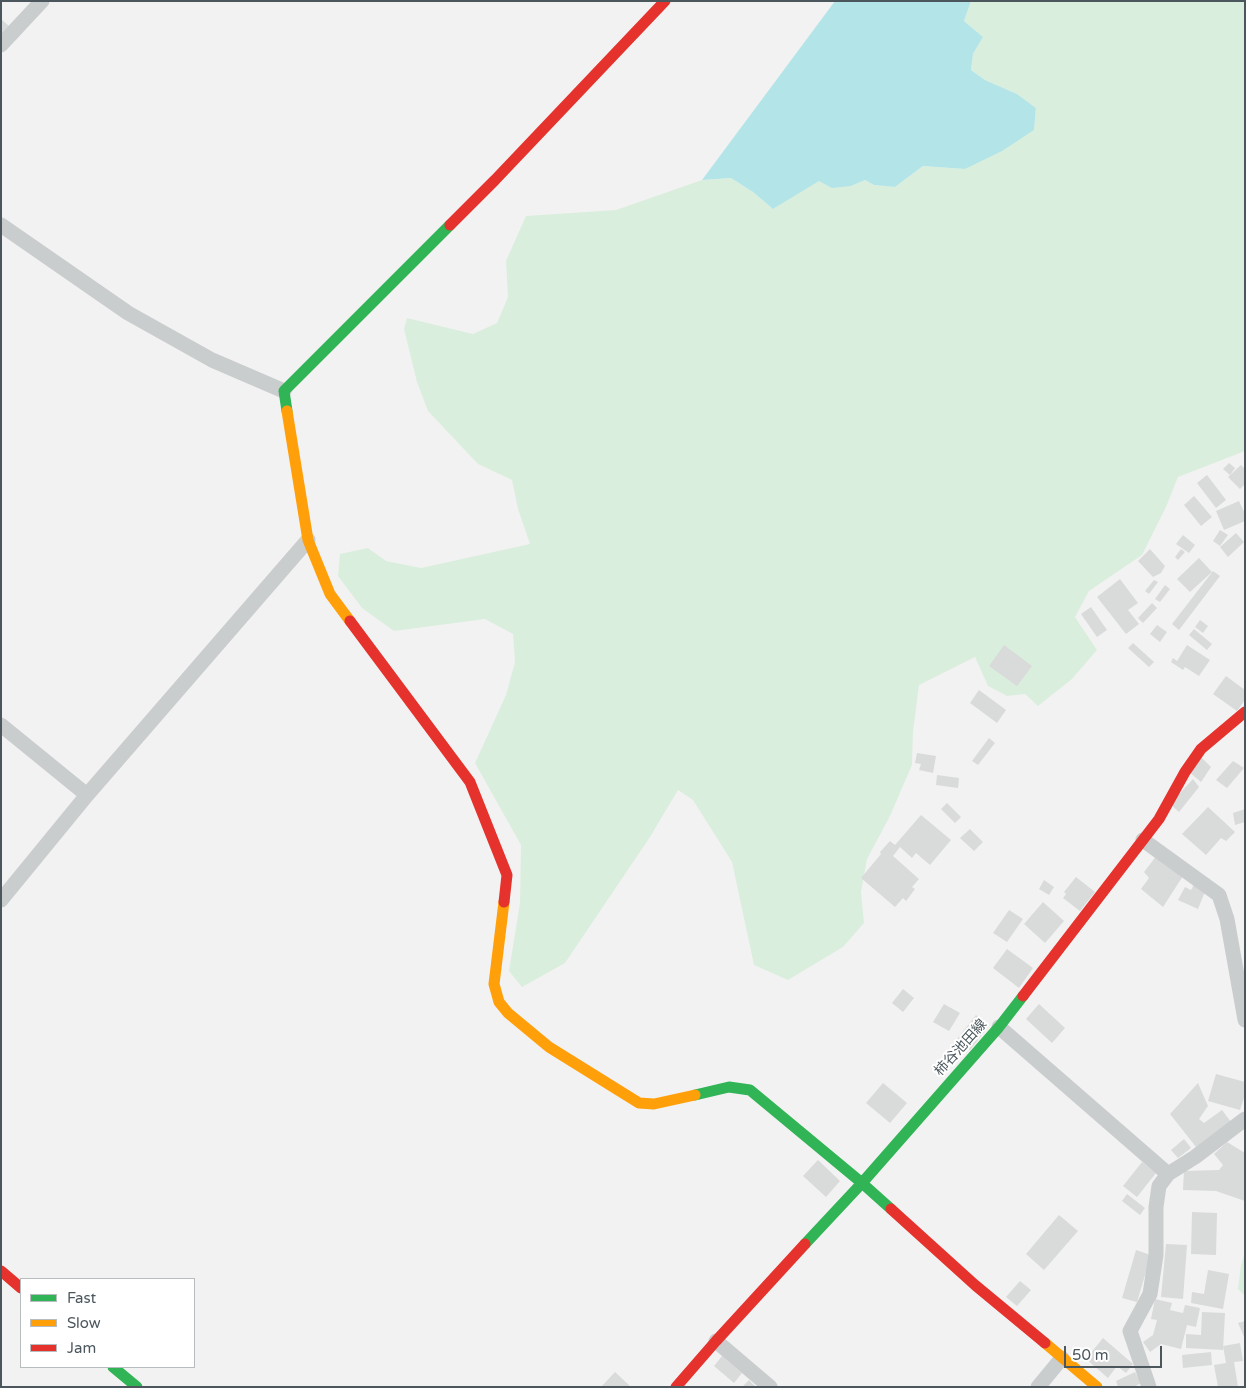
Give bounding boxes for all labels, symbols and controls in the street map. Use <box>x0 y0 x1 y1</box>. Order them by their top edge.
street label: 柿谷池田線 <box>931 1016 991 1080</box>
legend <box>20 1278 195 1368</box>
text: Fast <box>67 1289 96 1307</box>
text: Slow <box>67 1314 101 1332</box>
scale bar <box>1066 1336 1164 1368</box>
text: Jam <box>67 1339 96 1357</box>
text: 50 m <box>1072 1346 1109 1364</box>

